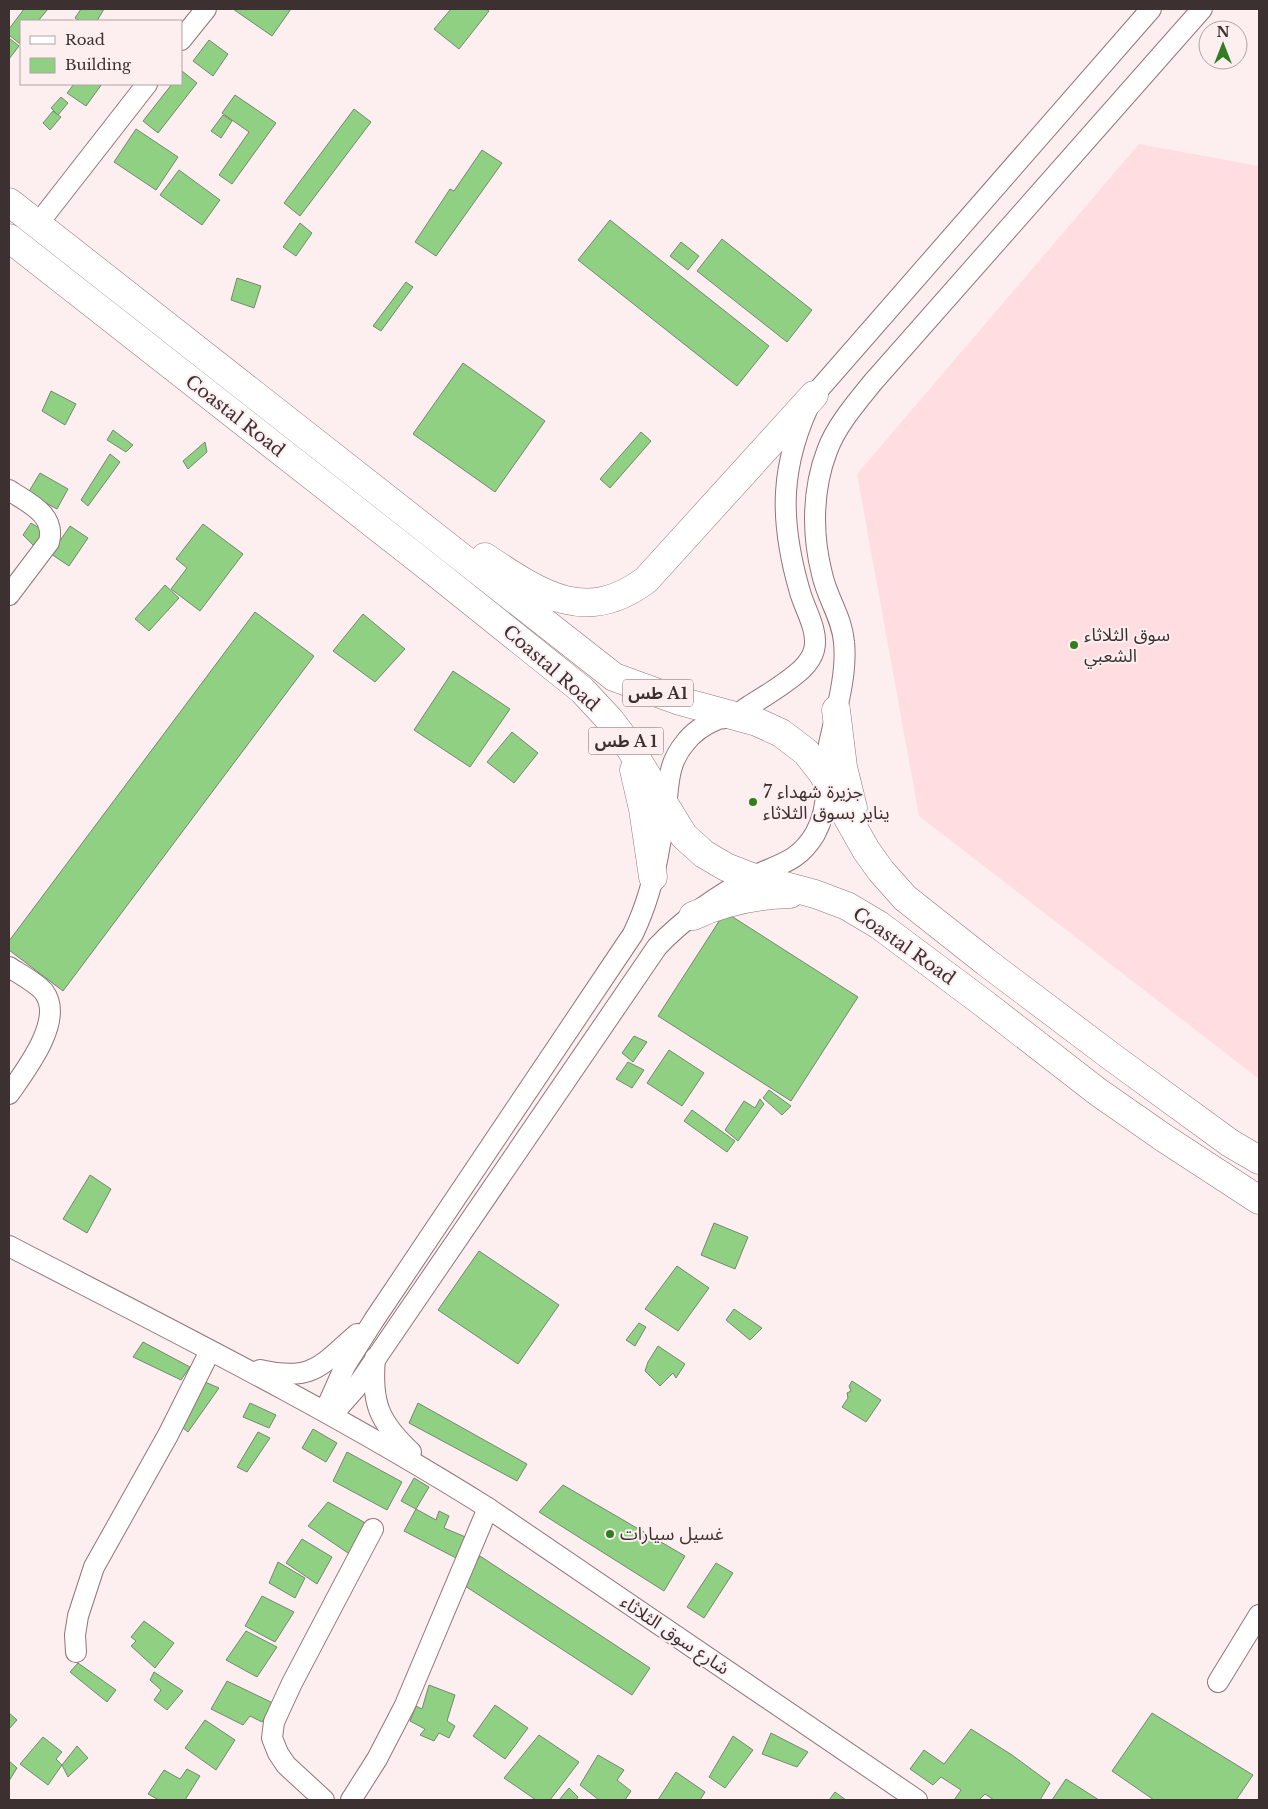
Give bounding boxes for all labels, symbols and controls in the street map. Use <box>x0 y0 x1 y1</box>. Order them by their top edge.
legend <box>20 20 182 85</box>
north arrow <box>1198 20 1248 70</box>
text: N <box>1216 23 1230 41</box>
text: Road <box>65 30 105 49</box>
text: Building <box>65 55 132 74</box>
street label: Coastal Road <box>181 370 289 462</box>
street label: Coastal Road <box>498 620 604 716</box>
place label: سوق الثلاثاء الشعبي <box>1084 624 1170 669</box>
marker: سوق الثلاثاء الشعبي <box>1068 639 1080 651</box>
road number: طس A1 <box>623 680 693 706</box>
road number: طس A 1 <box>588 728 664 754</box>
place label: جزيرة شهداء 7 يناير بسوق الثلاثاء <box>763 781 890 824</box>
marker: جزيرة شهداء 7 يناير بسوق الثلاثاء <box>747 796 759 808</box>
street label: Coastal Road <box>849 903 959 989</box>
place label: غسيل سيارات <box>620 1523 724 1545</box>
marker: غسيل سيارات <box>604 1528 616 1540</box>
street label: شارع سوق الثلاثاء <box>615 1591 734 1682</box>

